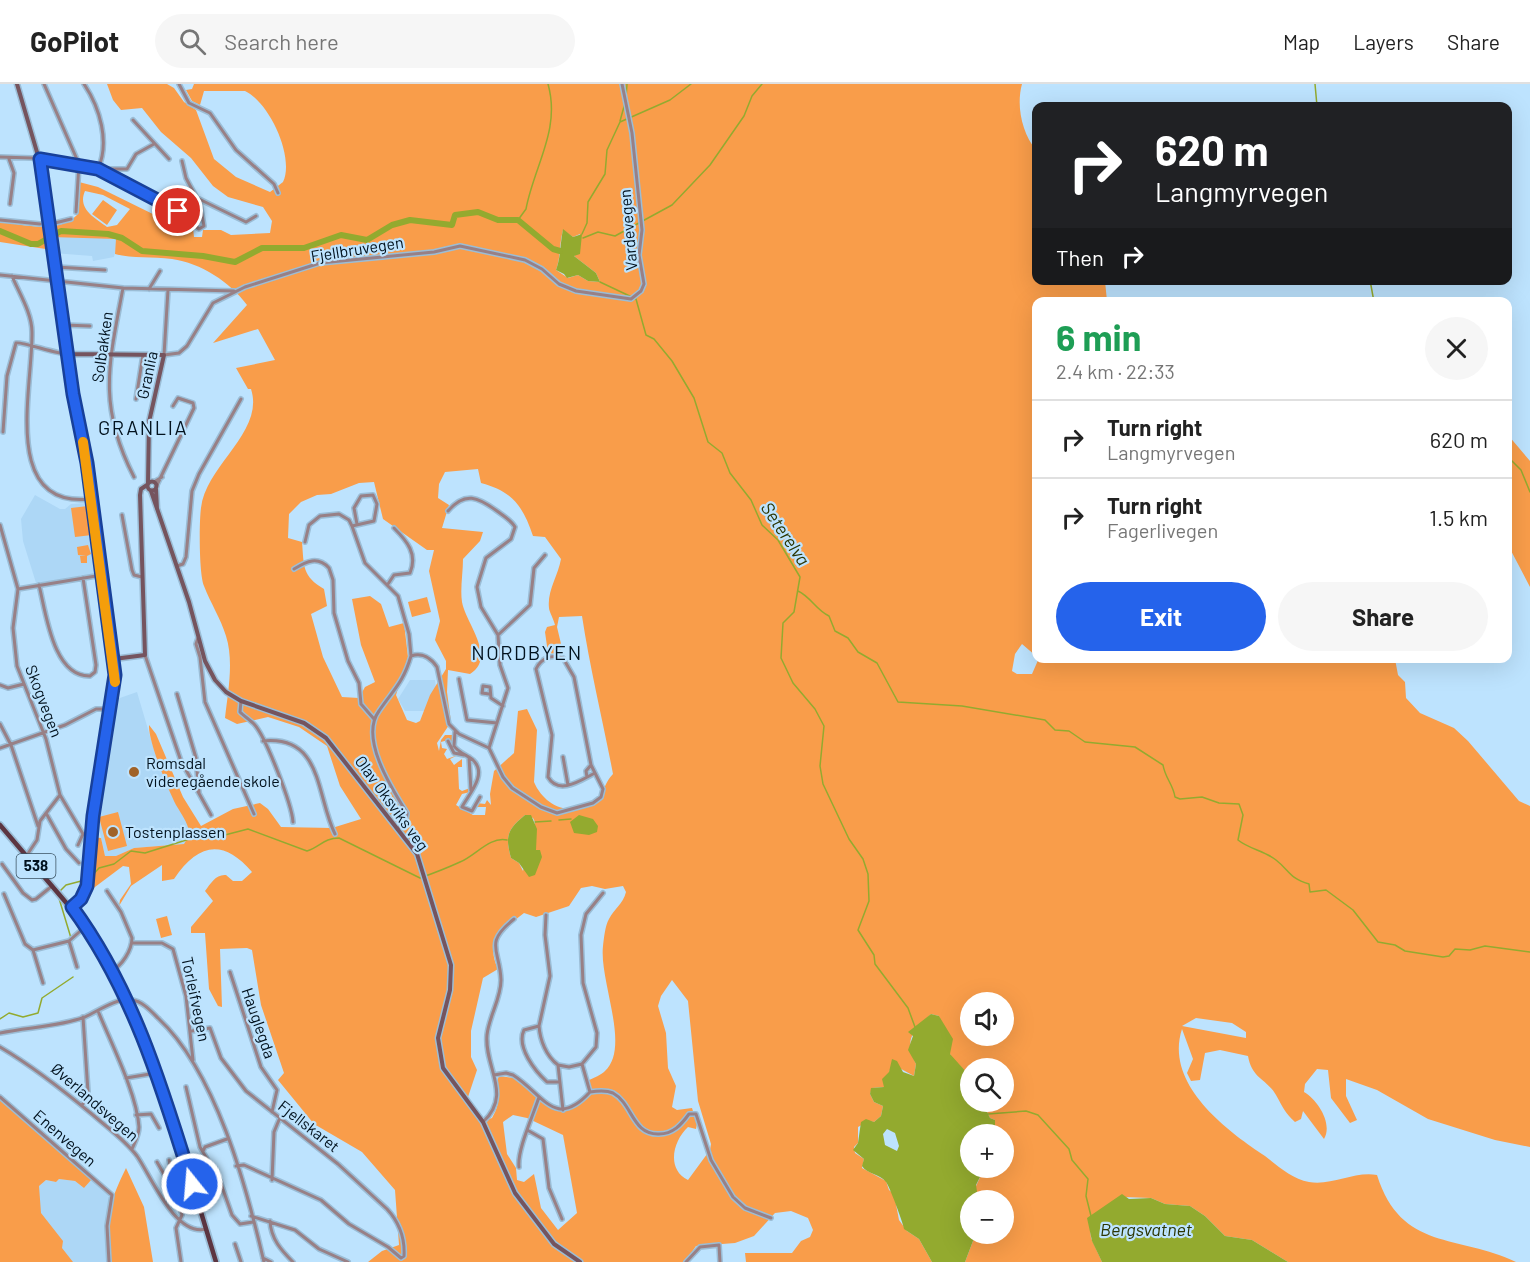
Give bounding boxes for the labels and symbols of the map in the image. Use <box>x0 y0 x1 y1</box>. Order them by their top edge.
pin <box>152 185 203 236</box>
street label: Vardevegen <box>614 189 641 271</box>
street label: Fjellbruvegen <box>309 232 405 265</box>
street label: Solbakken <box>87 310 116 384</box>
street label: Granlia <box>132 349 161 401</box>
district label: GRANLIA <box>98 415 188 439</box>
water label: Seterelva <box>757 498 815 569</box>
district label: NORDBYEN <box>471 640 583 664</box>
street label: Skogvegen <box>22 662 67 740</box>
street label: Olav Oksviks veg <box>352 752 433 854</box>
place label: Romsdal videregående skole <box>146 753 280 790</box>
marker: Romsdal videregående skole <box>127 765 141 779</box>
place label: Tostenplassen <box>125 822 225 841</box>
marker: Tostenplassen <box>106 825 120 839</box>
road number: 538 <box>16 854 56 878</box>
street label: Torleifvegen <box>178 955 215 1043</box>
street label: Hauglegda <box>239 985 280 1061</box>
street label: Øverlandsvegen <box>48 1059 143 1145</box>
street label: Fjellskaret <box>275 1096 344 1155</box>
street label: Enenvegen <box>30 1105 101 1170</box>
position arrow <box>160 1152 224 1216</box>
water label: Bergsvatnet <box>1100 1218 1193 1240</box>

